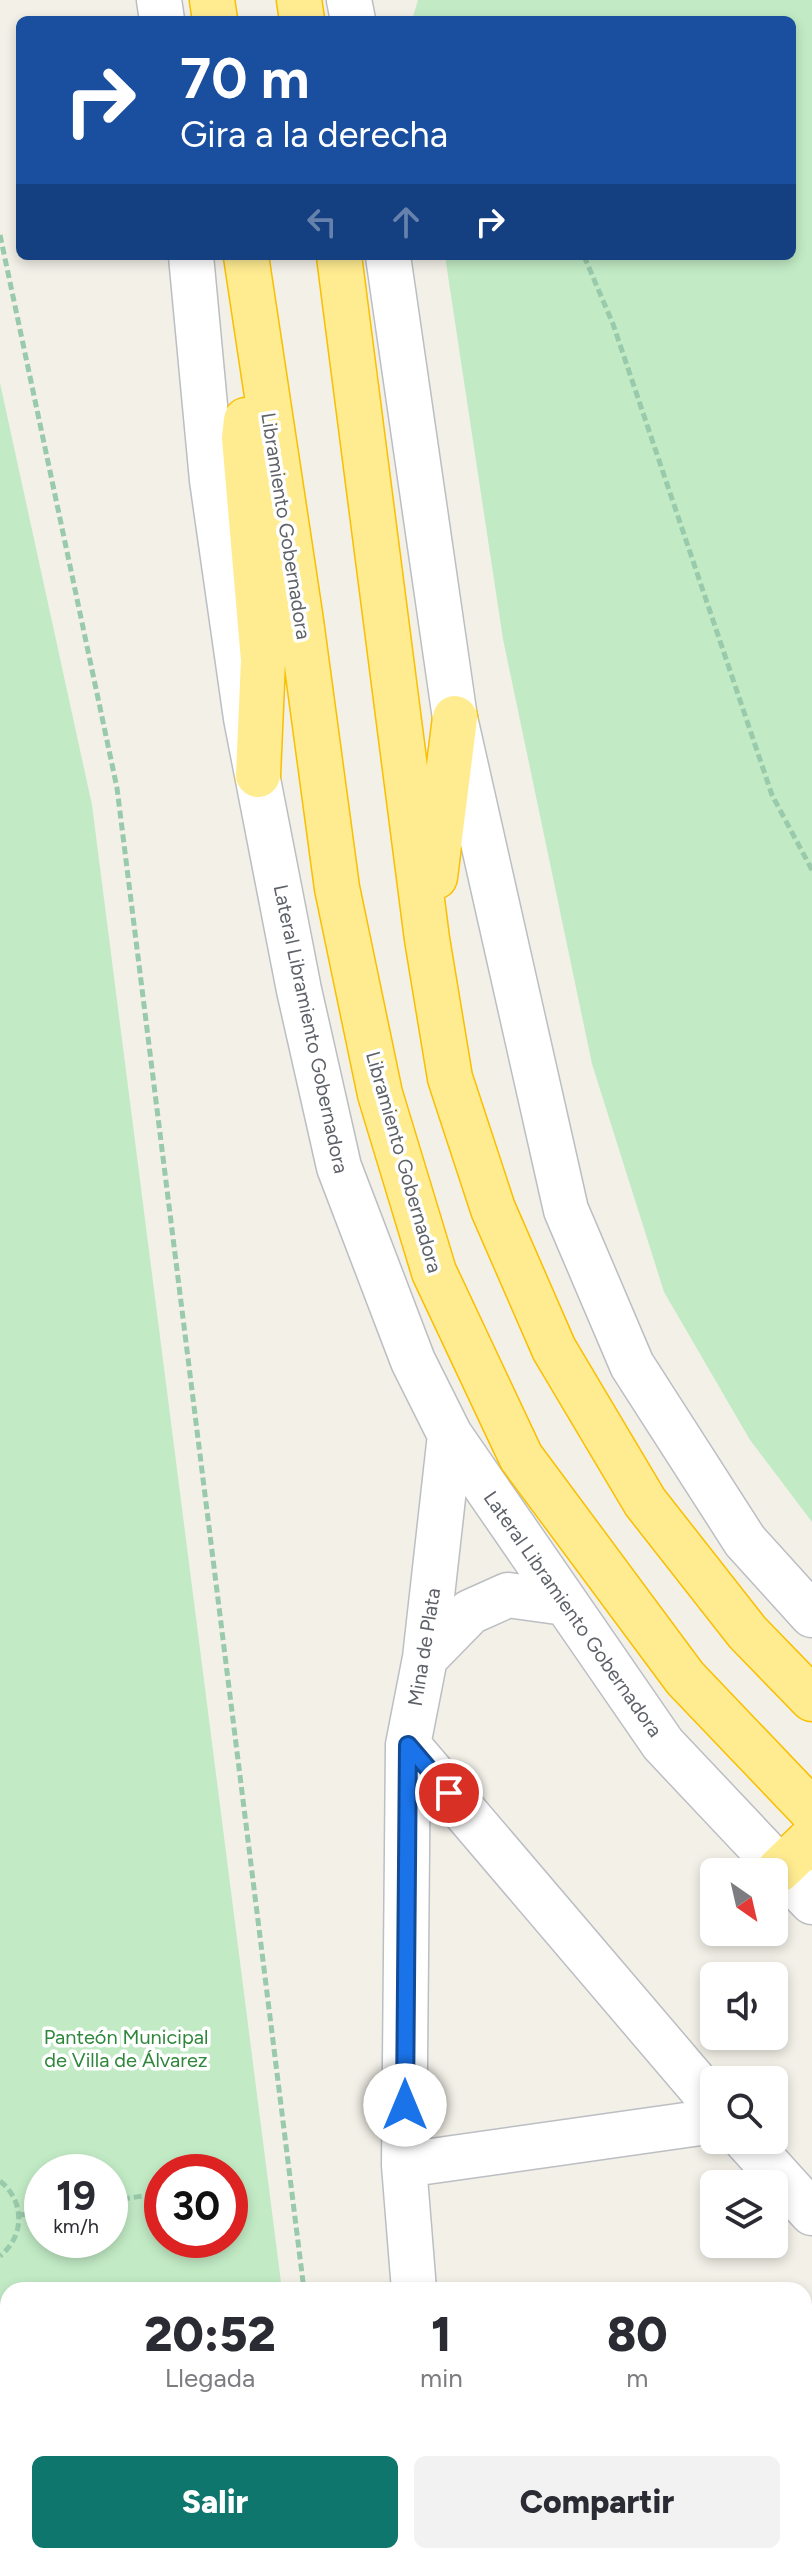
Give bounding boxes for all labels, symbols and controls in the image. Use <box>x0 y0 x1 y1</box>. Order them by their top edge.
text: 70 m <box>180 45 310 112</box>
icon: right <box>48 48 152 152</box>
text: Gira a la derecha <box>180 113 448 156</box>
icon: left <box>300 200 344 244</box>
icon: ahead <box>384 200 428 244</box>
icon: right <box>468 200 512 244</box>
street label: Libramiento Gobernadora <box>256 411 316 641</box>
street label: Lateral Libramiento Gobernadora <box>269 882 353 1176</box>
street label: Libramiento Gobernadora <box>361 1048 447 1276</box>
street label: Lateral Libramiento Gobernadora <box>479 1486 667 1742</box>
street label: Mina de Plata <box>403 1586 445 1708</box>
pin <box>415 1759 483 1827</box>
icon: arrive <box>427 1771 471 1815</box>
north arrow <box>700 1858 788 1946</box>
map controls <box>700 1858 788 2258</box>
button: sound <box>700 1962 788 2050</box>
park label: Panteón Municipal de Villa de Álvarez <box>44 2025 208 2072</box>
position arrow <box>363 2063 447 2147</box>
button: search <box>700 2066 788 2154</box>
speed limit sign: 30 <box>144 2154 248 2258</box>
button: layers <box>700 2170 788 2258</box>
text: 19 <box>56 2172 96 2220</box>
text: km/h <box>53 2214 99 2238</box>
text: 20:52 <box>144 2305 276 2363</box>
text: 1 <box>431 2305 452 2363</box>
text: 80 <box>607 2305 668 2363</box>
text: Llegada <box>165 2362 255 2394</box>
text: min <box>420 2362 463 2394</box>
text: m <box>626 2362 648 2394</box>
button: Salir <box>32 2456 398 2548</box>
button: Compartir <box>414 2456 780 2548</box>

